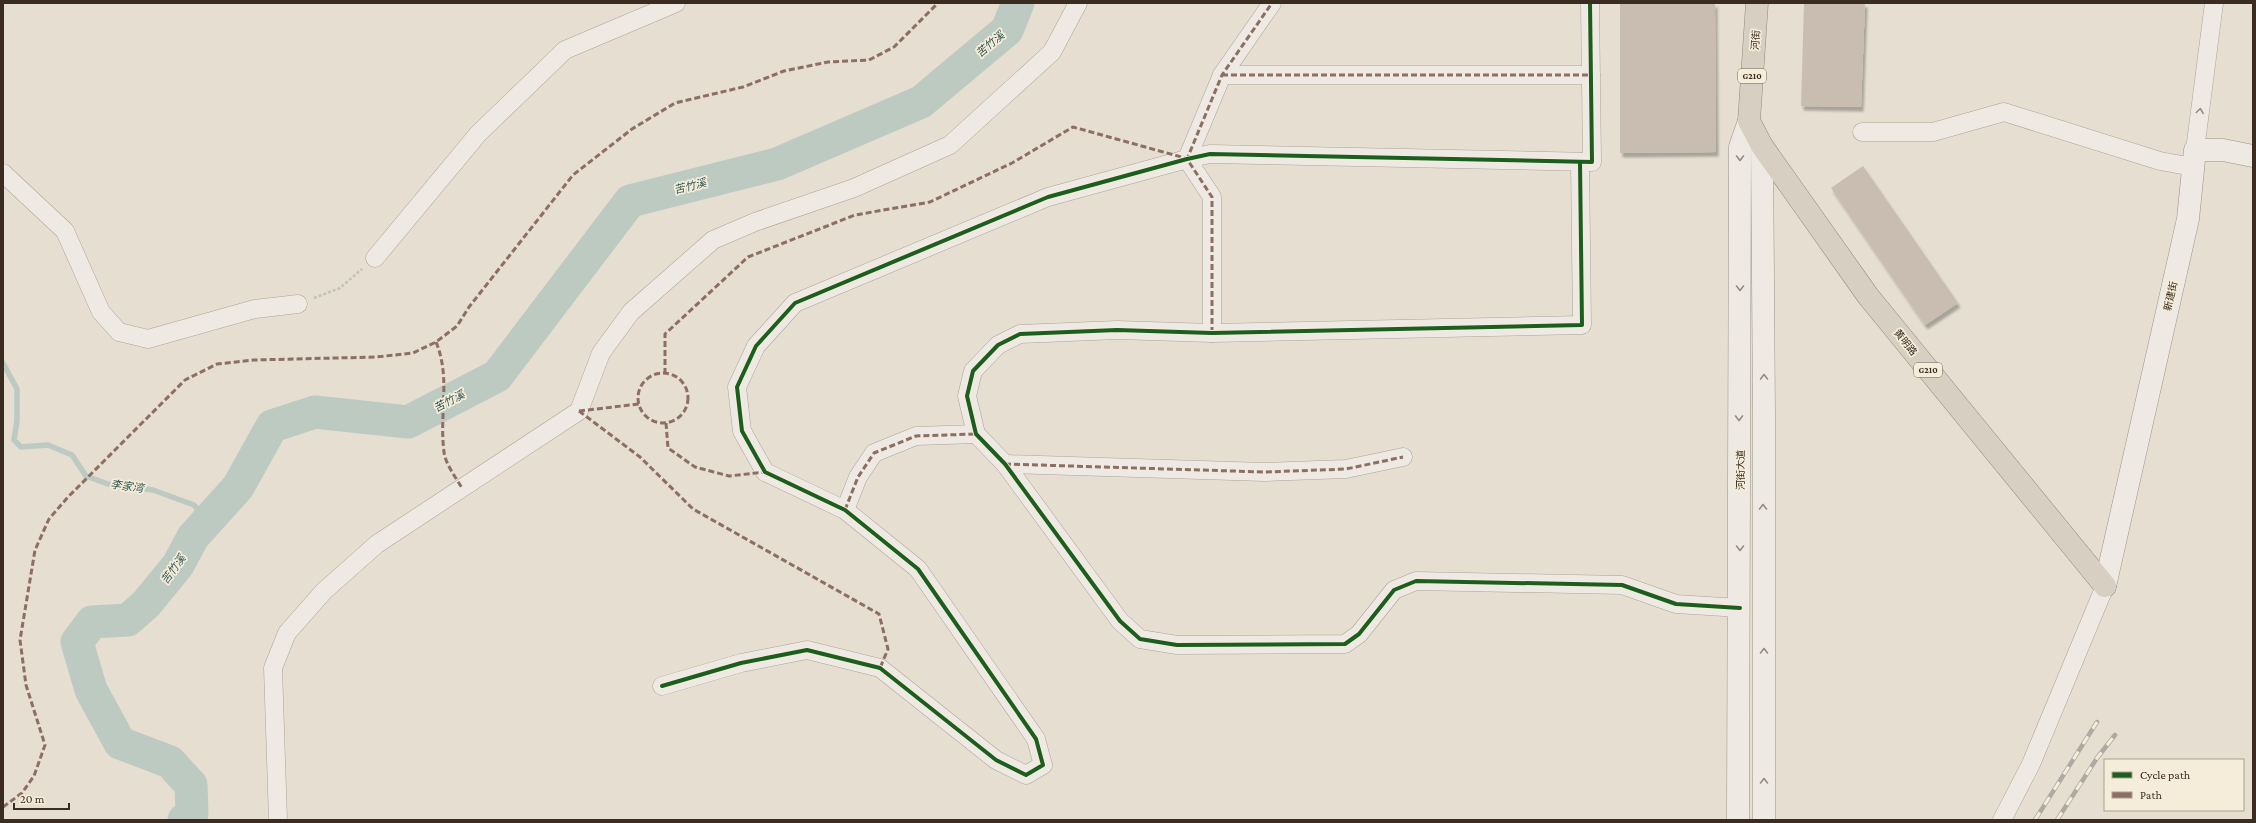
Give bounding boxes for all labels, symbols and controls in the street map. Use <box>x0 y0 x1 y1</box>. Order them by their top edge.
water label: 苦竹溪 <box>974 28 1007 59</box>
street label: 河街 <box>1749 30 1762 50</box>
road number: G210 <box>1738 69 1766 83</box>
one-way arrow <box>2195 108 2204 114</box>
one-way arrow <box>1736 155 1744 161</box>
water label: 苦竹溪 <box>673 176 708 196</box>
street label: 新建街 <box>2162 280 2179 312</box>
one-way arrow <box>1736 285 1744 291</box>
street label: 黄明路 <box>1892 327 1919 357</box>
road number: G210 <box>1914 363 1942 377</box>
one-way arrow <box>1760 374 1768 380</box>
water label: 苦竹溪 <box>432 387 467 414</box>
one-way arrow <box>1735 415 1743 421</box>
street label: 河街大道 <box>1735 450 1746 490</box>
water label: 李家湾 <box>110 478 146 495</box>
one-way arrow <box>1759 504 1767 510</box>
one-way arrow <box>1736 545 1744 551</box>
water label: 苦竹溪 <box>158 551 188 586</box>
one-way arrow <box>1760 648 1768 654</box>
legend <box>2104 759 2244 811</box>
text: Cycle path <box>2140 768 2191 782</box>
one-way arrow <box>1760 778 1768 784</box>
scale bar <box>14 785 69 811</box>
text: Path <box>2140 788 2162 802</box>
text: 20 m <box>20 792 45 806</box>

